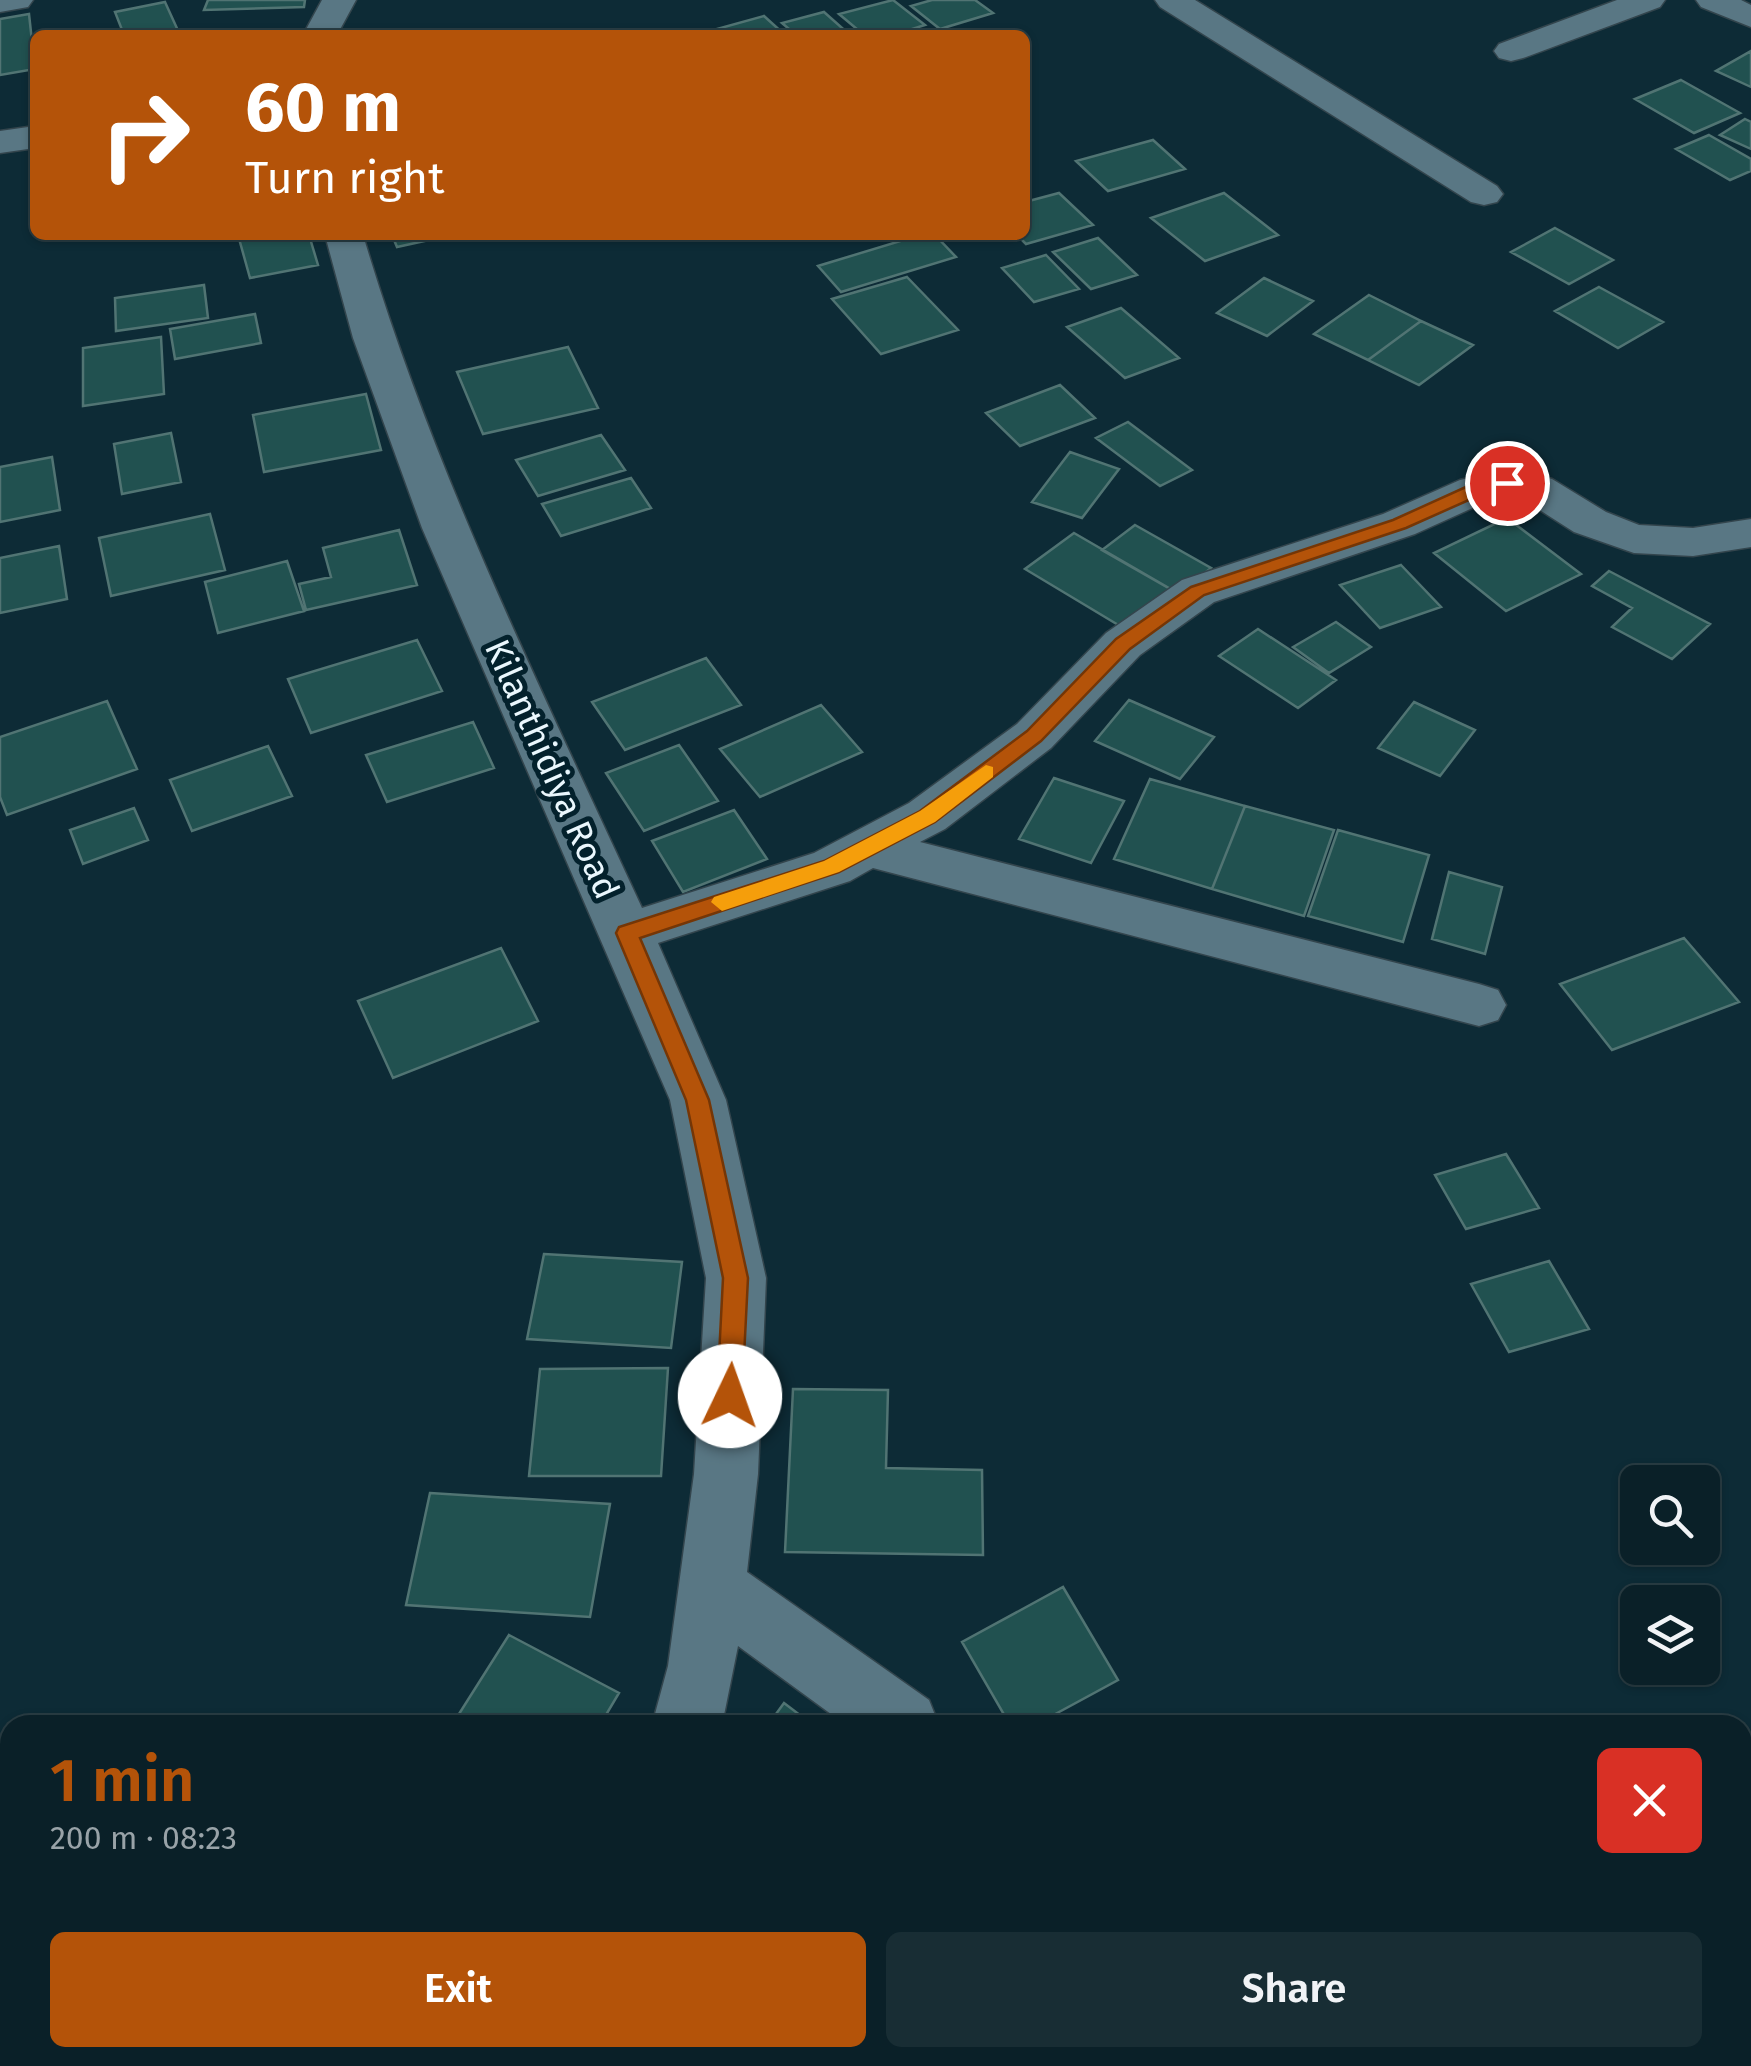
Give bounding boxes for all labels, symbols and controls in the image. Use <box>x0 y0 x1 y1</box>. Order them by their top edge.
text: 60 m <box>245 66 401 150</box>
icon: right <box>80 70 210 200</box>
text: Turn right <box>245 151 444 205</box>
pin <box>1465 441 1550 526</box>
icon: arrive <box>1480 456 1535 511</box>
street label: Kilanthidiya Road <box>476 633 628 905</box>
position arrow <box>678 1344 782 1448</box>
map controls <box>1620 1465 1720 1685</box>
button: search <box>1620 1465 1720 1565</box>
button: layers <box>1620 1585 1720 1685</box>
text: 1 min <box>50 1745 195 1817</box>
button: close <box>1597 1748 1702 1853</box>
text: 200 m · 08:23 <box>50 1819 237 1857</box>
button: Exit <box>50 1932 866 2047</box>
button: Share <box>886 1932 1702 2047</box>

